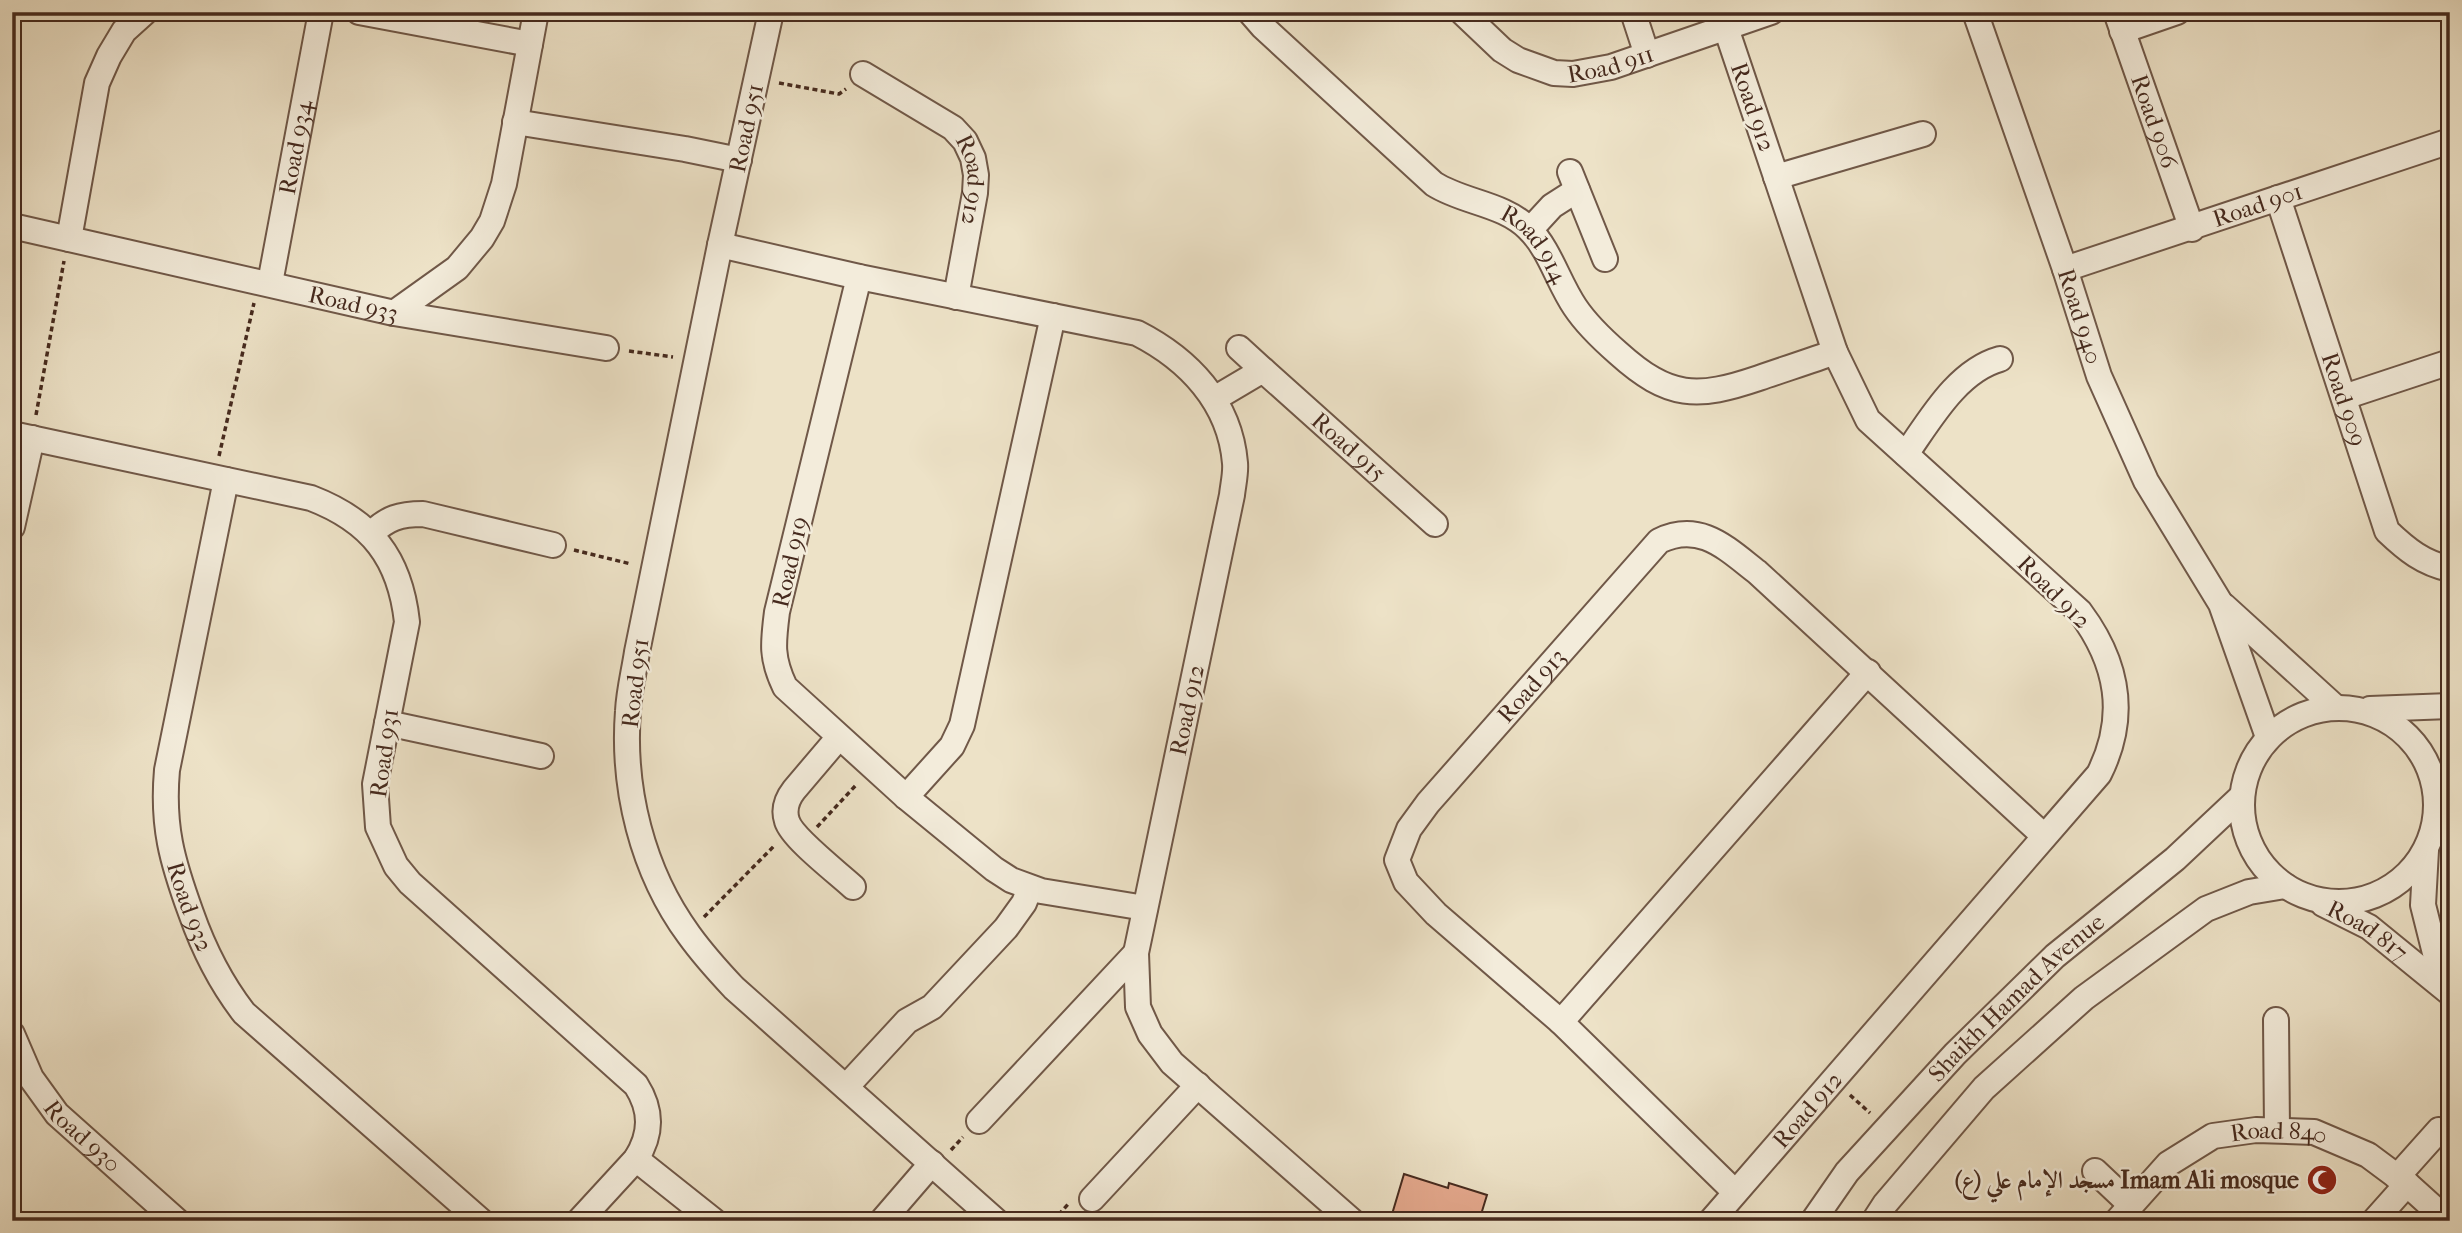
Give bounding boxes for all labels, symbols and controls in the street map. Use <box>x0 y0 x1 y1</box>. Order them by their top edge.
street label: Road 911 <box>1565 39 1657 89</box>
street label: Road 912 <box>1725 59 1781 155</box>
street label: Road 906 <box>2125 71 2184 173</box>
street label: Road 951 <box>723 81 769 175</box>
street label: Road 934 <box>273 97 318 197</box>
street label: Road 912 <box>950 130 990 227</box>
street label: Road 901 <box>2209 177 2306 233</box>
street label: Road 914 <box>1496 199 1574 289</box>
street label: Road 940 <box>2052 265 2108 368</box>
street label: Road 933 <box>306 280 401 327</box>
street label: Road 909 <box>2316 349 2372 450</box>
street label: Road 915 <box>1306 406 1392 487</box>
street label: Road 919 <box>766 514 814 610</box>
street label: Road 912 <box>2012 550 2096 634</box>
street label: Road 951 <box>616 637 654 729</box>
street label: Road 913 <box>1491 643 1572 729</box>
street label: Road 912 <box>1164 662 1210 758</box>
street label: Road 931 <box>364 707 404 799</box>
street label: Road 932 <box>161 859 219 956</box>
street label: Road 817 <box>2323 894 2413 967</box>
street label: Shaikh Hamad Avenue <box>1923 908 2110 1088</box>
street label: Road 912 <box>1767 1066 1848 1154</box>
street label: Road 930 <box>38 1095 127 1178</box>
street label: Road 840 <box>2228 1116 2332 1150</box>
mosque icon: مسجد الإمام علي (ع) Imam Ali mosque <box>2305 1163 2339 1197</box>
place label: مسجد الإمام علي (ع) Imam Ali mosque <box>1955 1166 2299 1203</box>

